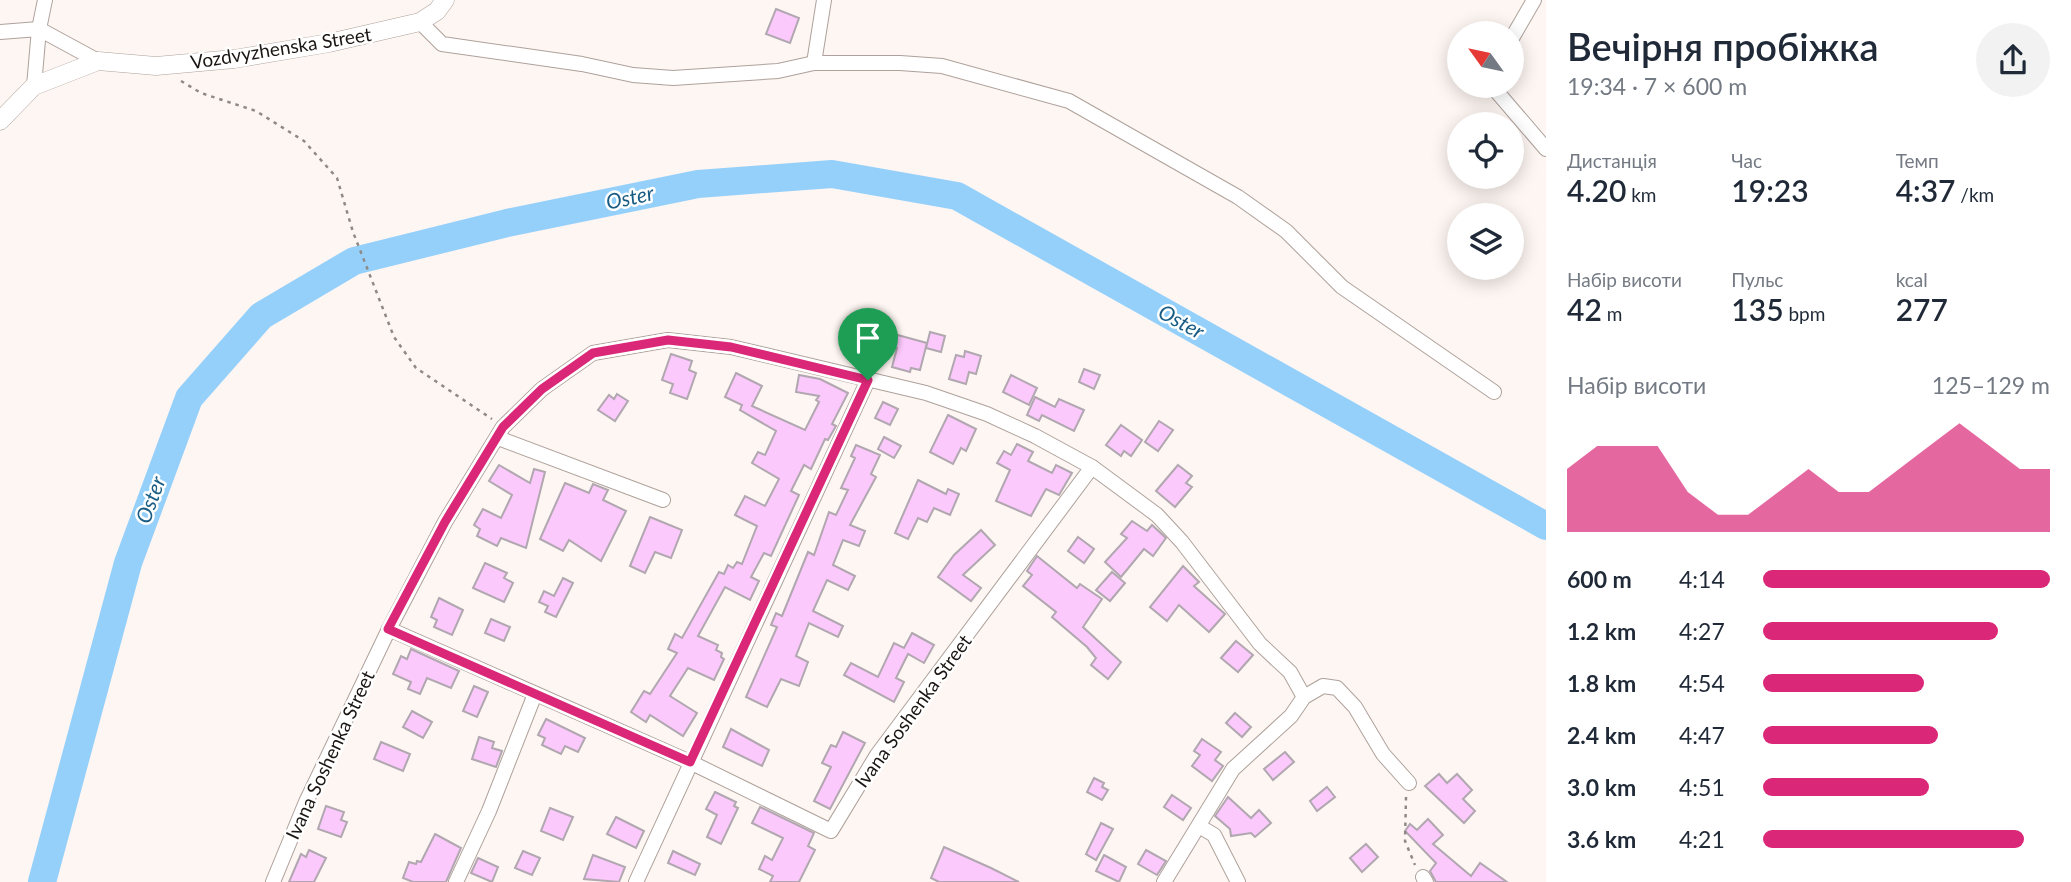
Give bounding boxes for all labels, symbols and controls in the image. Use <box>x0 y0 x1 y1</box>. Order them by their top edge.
north arrow <box>1447 21 1524 98</box>
map controls <box>1447 21 1524 280</box>
street label: Vozdvyzhenska Street <box>189 22 373 73</box>
text: Вечірня пробіжка <box>1567 23 1879 69</box>
button: share <box>1976 23 2050 97</box>
text: 19:34 · 7 × 600 m <box>1567 72 1747 100</box>
button: locate <box>1447 112 1524 189</box>
text: Дистанція <box>1567 149 1657 172</box>
text: Час <box>1731 149 1762 172</box>
text: Темп <box>1896 149 1939 172</box>
text: 4.20 <box>1567 172 1626 208</box>
text: 19:23 <box>1731 172 1809 208</box>
text: 4:37 <box>1896 172 1955 208</box>
water label: Oster <box>603 179 657 214</box>
text: km <box>1626 183 1656 206</box>
text: /km <box>1955 183 1994 206</box>
button: layers <box>1447 203 1524 280</box>
text: Набір висоти <box>1567 268 1682 291</box>
text: Пульс <box>1731 268 1783 291</box>
text: kcal <box>1896 268 1928 291</box>
text: 42 <box>1567 291 1602 327</box>
text: 135 <box>1731 291 1784 327</box>
text: 277 <box>1896 291 1948 327</box>
water label: Oster <box>1155 298 1210 344</box>
text: m <box>1602 302 1622 325</box>
text: bpm <box>1784 302 1825 325</box>
pin <box>838 308 898 380</box>
icon: arrive <box>849 319 887 357</box>
text: Набір висоти <box>1567 371 1706 399</box>
text: 125–129 m <box>1932 371 2050 399</box>
water label: Oster <box>130 472 170 526</box>
text: 600 m <box>1567 565 1632 593</box>
text: 4:14 <box>1679 565 1725 593</box>
text: 1.2 km <box>1567 617 1636 645</box>
text: 4:27 <box>1679 617 1725 645</box>
street label: Ivana Soshenka Street <box>849 630 976 792</box>
street label: Ivana Soshenka Street <box>280 667 379 843</box>
text: 1.8 km <box>1567 669 1636 697</box>
text: 4:54 <box>1679 669 1725 697</box>
text: 2.4 km <box>1567 721 1636 749</box>
text: 4:47 <box>1679 721 1725 749</box>
text: 3.0 km <box>1567 773 1636 801</box>
text: 4:51 <box>1679 773 1725 801</box>
text: 3.6 km <box>1567 825 1636 853</box>
text: 4:21 <box>1679 825 1725 853</box>

